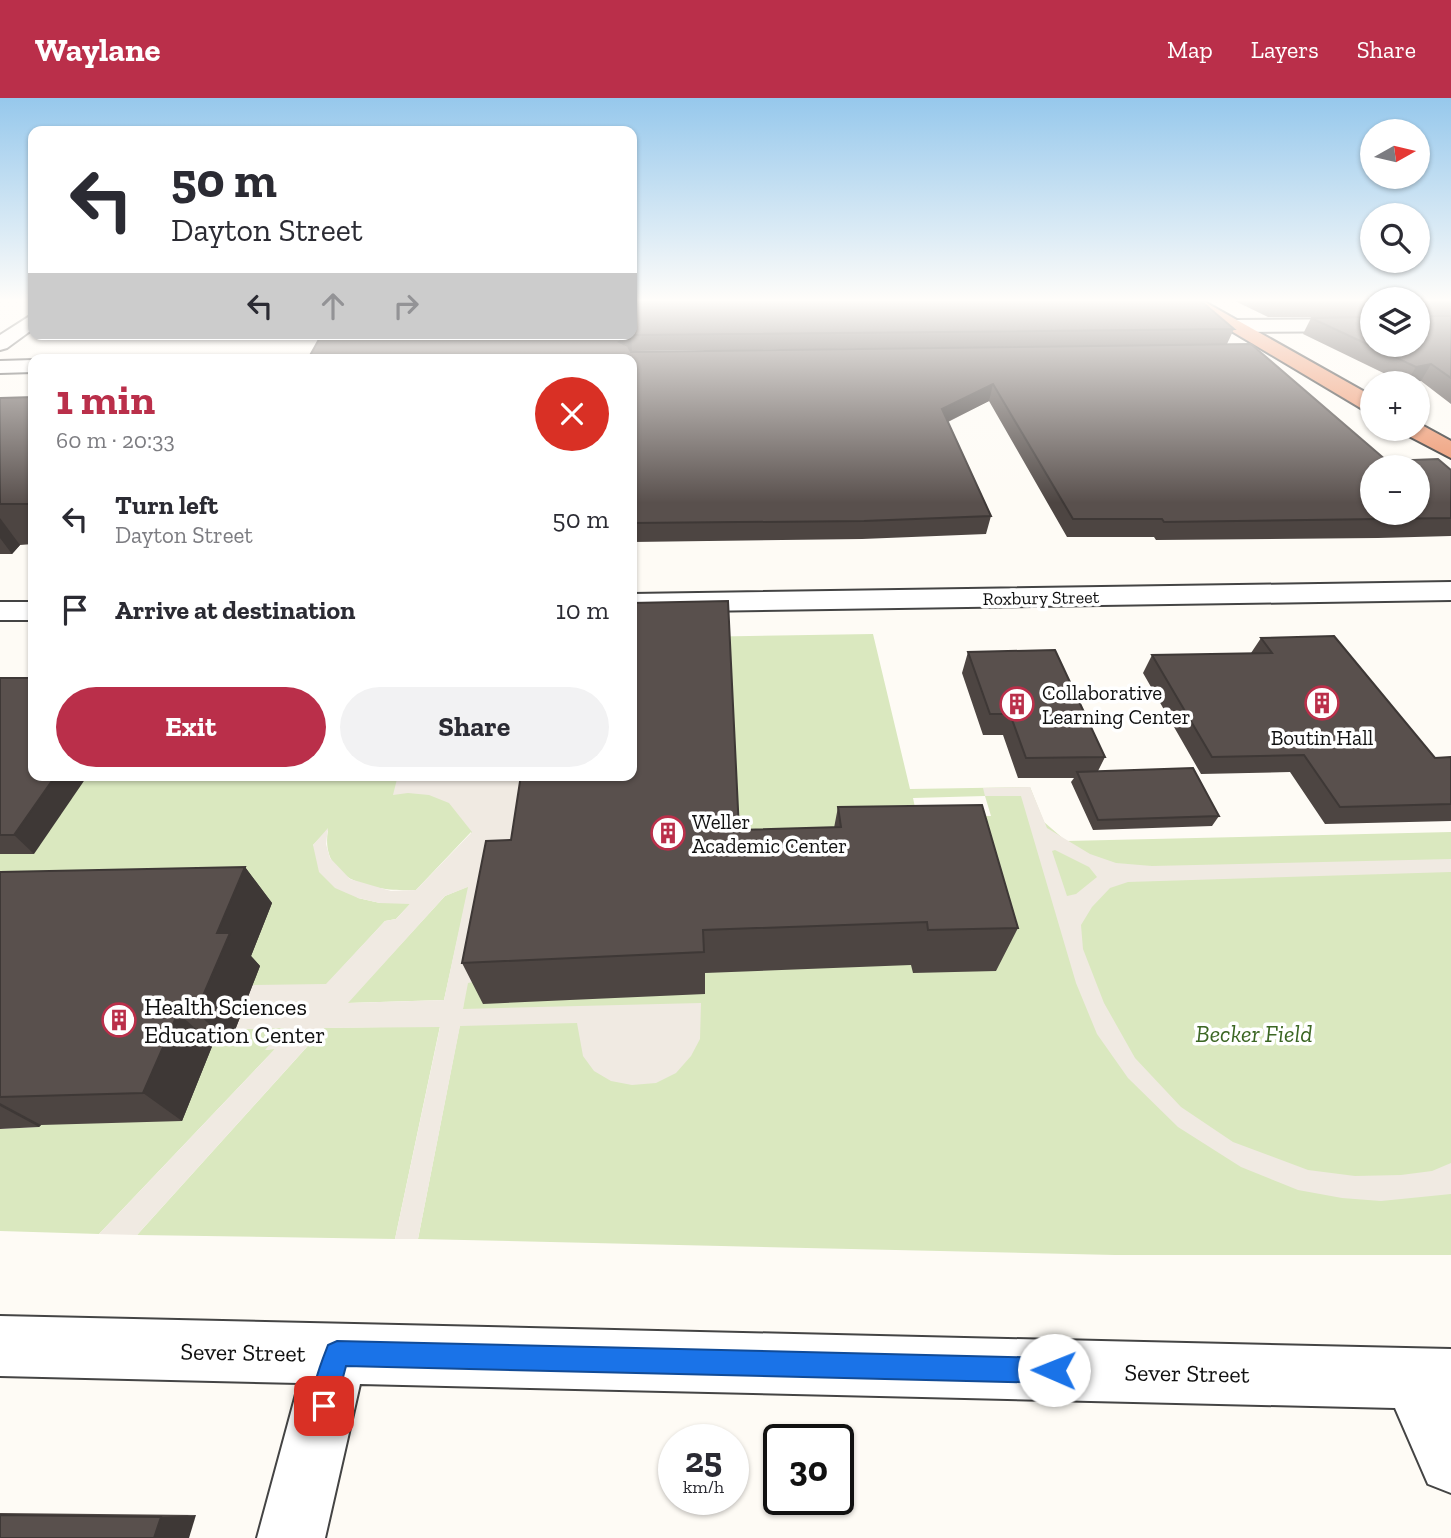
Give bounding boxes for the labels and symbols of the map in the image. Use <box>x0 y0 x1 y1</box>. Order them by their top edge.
north arrow <box>1360 119 1430 189</box>
street label: Roxbury Street <box>983 586 1100 610</box>
place label: Collaborative Learning Center <box>1042 680 1190 729</box>
building icon: Boutin Hall <box>1303 684 1341 722</box>
building icon: Collaborative Learning Center <box>998 685 1036 723</box>
place label: Boutin Hall <box>1271 725 1374 750</box>
place label: Weller Academic Center <box>692 809 847 858</box>
building icon: Weller Academic Center <box>649 814 687 852</box>
place label: Health Sciences Education Center <box>144 992 325 1049</box>
building icon: Health Sciences Education Center <box>100 1001 138 1039</box>
park label: Becker Field <box>1196 1019 1312 1048</box>
position arrow <box>1017 1333 1091 1407</box>
street label: Sever Street <box>180 1336 306 1368</box>
street label: Sever Street <box>1124 1357 1250 1389</box>
pin <box>294 1376 354 1436</box>
speed limit sign: 30 <box>763 1424 854 1515</box>

